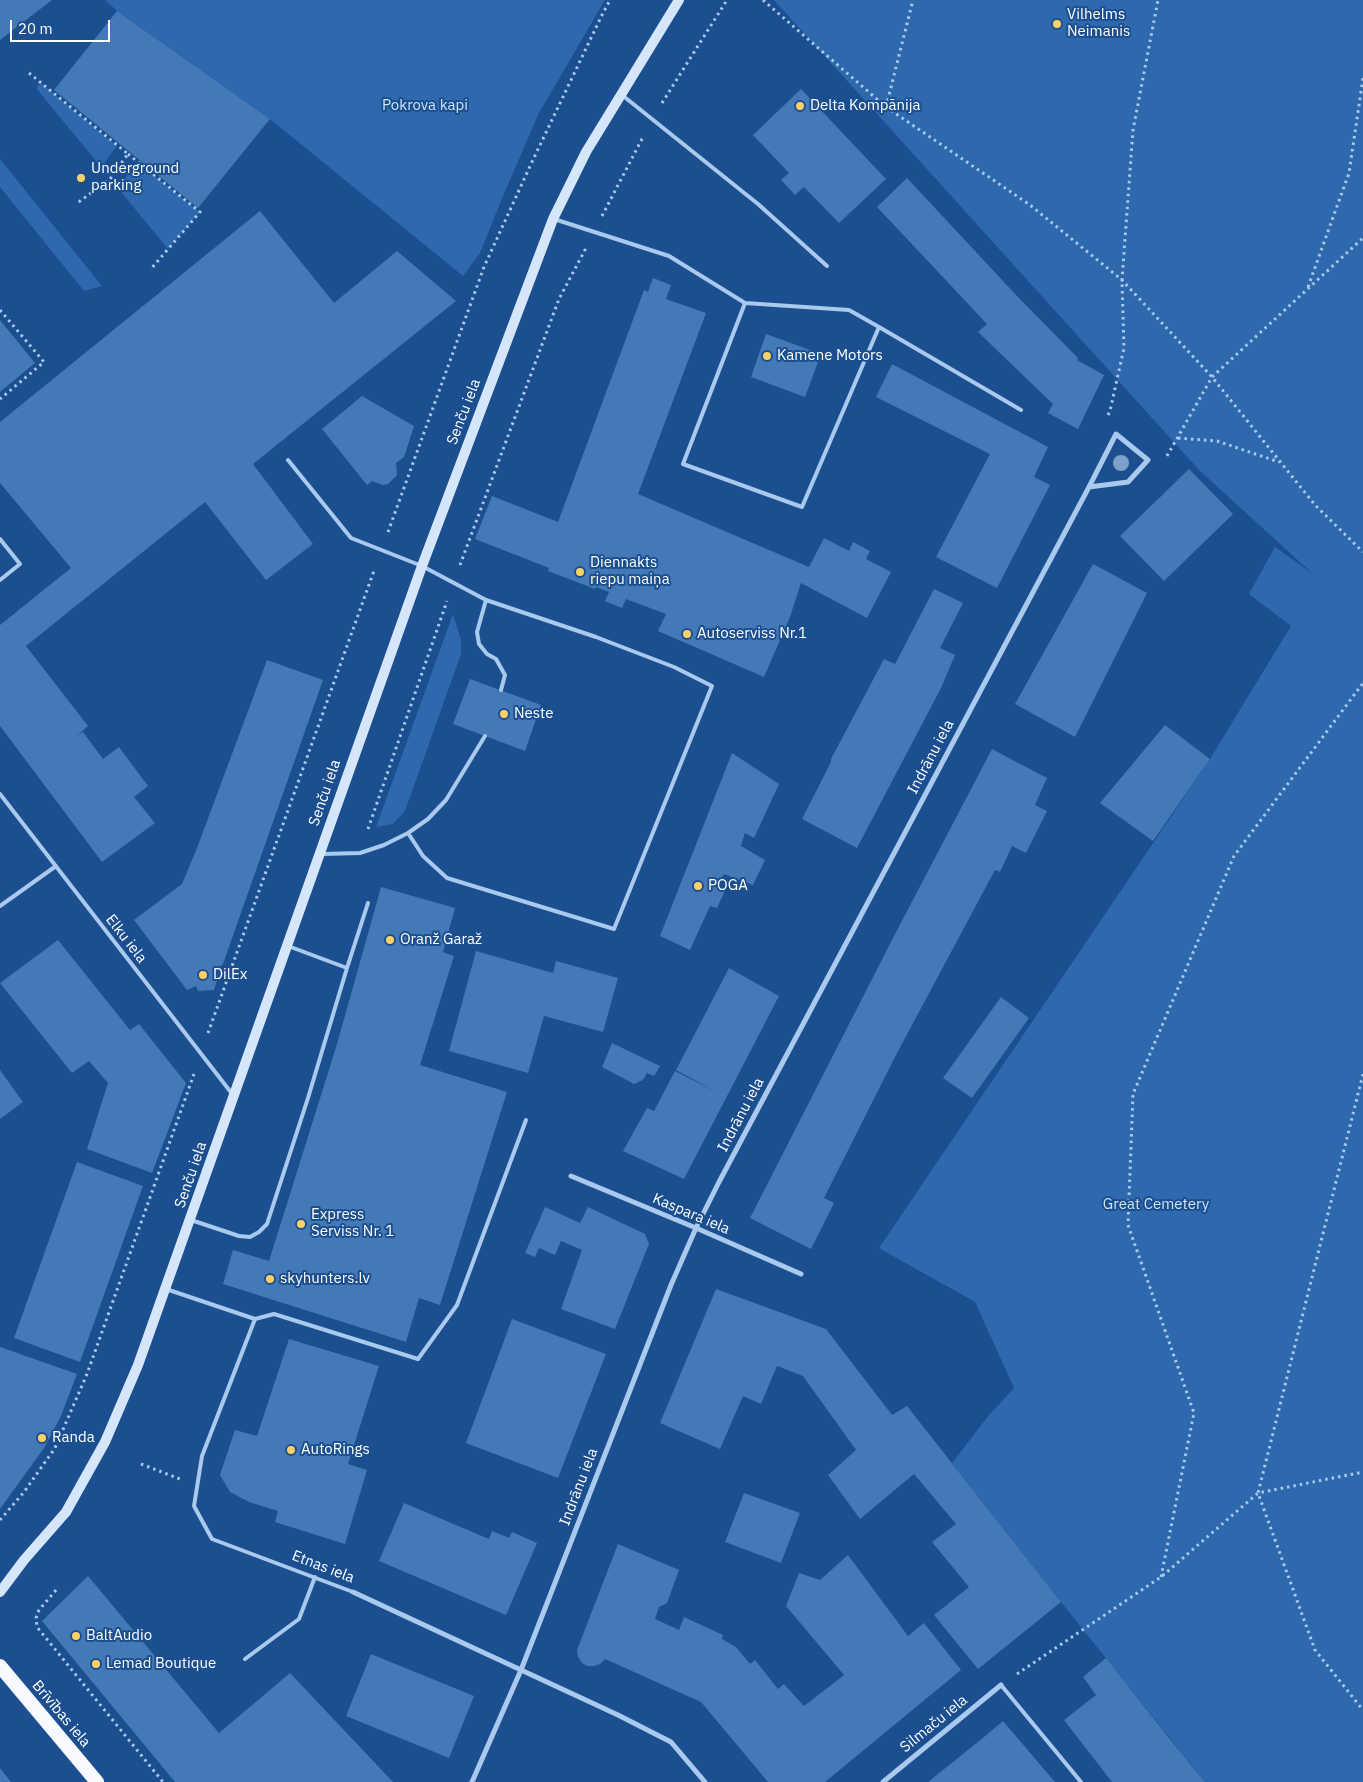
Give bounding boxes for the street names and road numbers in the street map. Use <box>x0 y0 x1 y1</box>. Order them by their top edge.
street label: Senču iela <box>443 376 485 448</box>
street label: Indrānu iela <box>904 717 958 797</box>
street label: Senču iela <box>305 757 345 829</box>
street label: Elku iela <box>101 911 151 967</box>
street label: Indrānu iela <box>714 1075 768 1155</box>
street label: Senču iela <box>171 1139 211 1211</box>
street label: Kaspara iela <box>650 1190 732 1238</box>
street label: Indrānu iela <box>556 1446 602 1528</box>
street label: Etnas iela <box>289 1547 357 1587</box>
street label: Brīvības iela <box>28 1677 94 1751</box>
street label: Silmaču iela <box>897 1691 971 1757</box>

